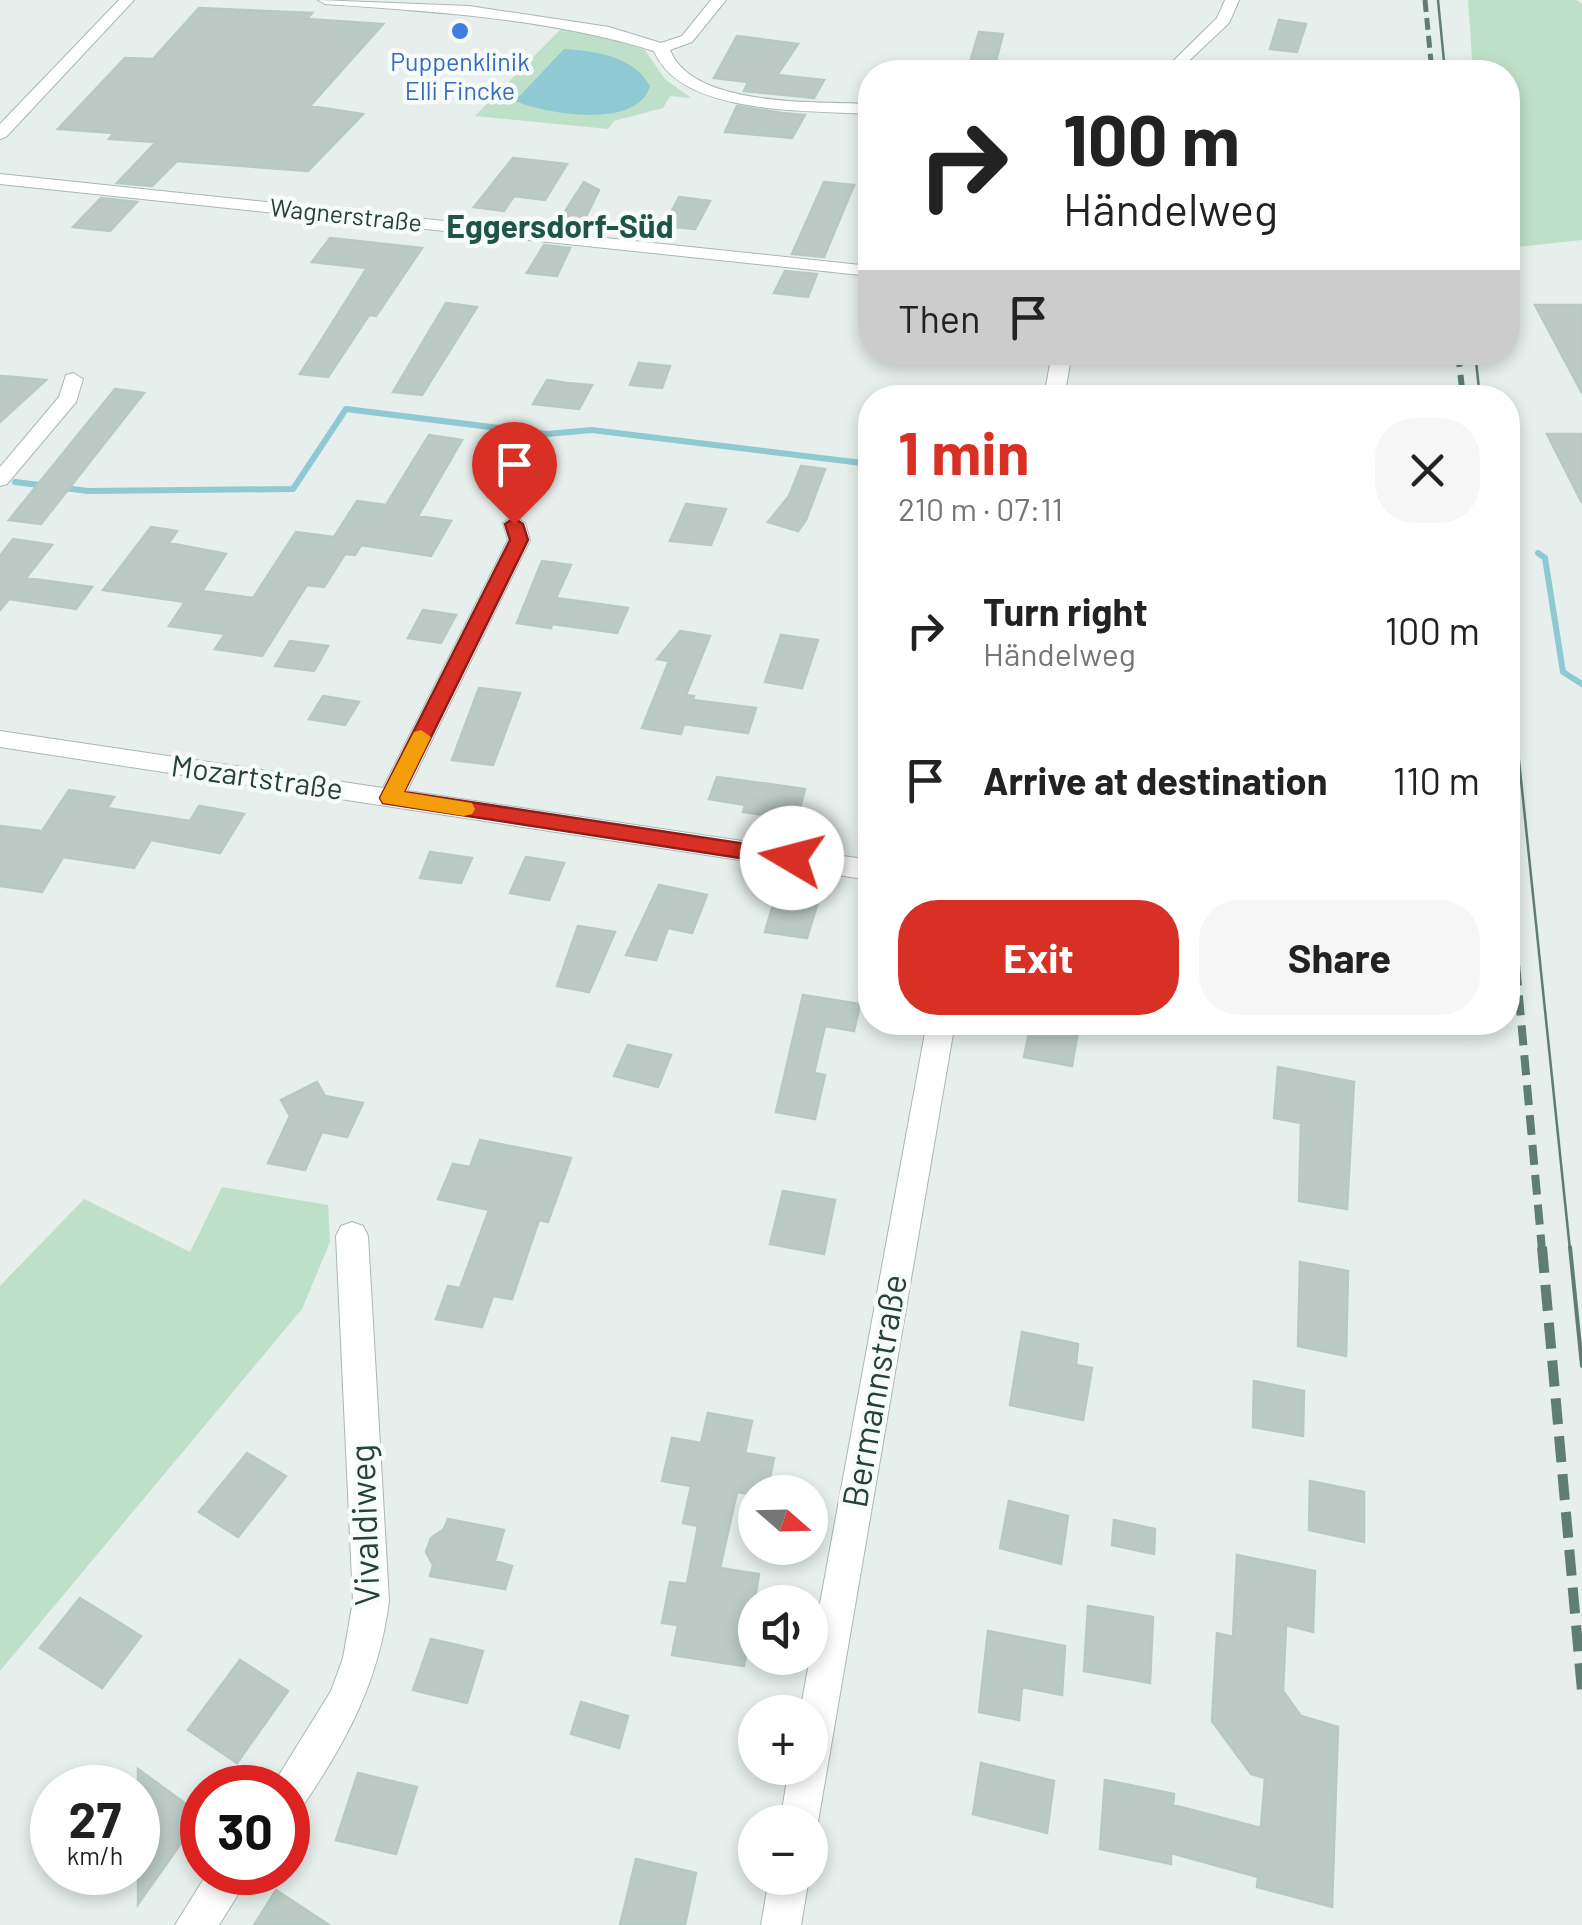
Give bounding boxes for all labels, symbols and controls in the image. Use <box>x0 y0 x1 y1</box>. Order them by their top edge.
marker: Puppenklinik Elli Fincke <box>449 20 471 42</box>
place label: Puppenklinik Elli Fincke <box>390 46 530 105</box>
text: 100 m <box>1063 96 1240 180</box>
icon: right <box>898 100 1028 230</box>
text: Händelweg <box>1063 181 1278 235</box>
street label: Wagnerstraße <box>269 191 424 237</box>
district label: Eggersdorf-Süd <box>446 206 674 244</box>
icon: arrive <box>1001 290 1056 345</box>
text: Then <box>898 295 981 341</box>
text: 1 min <box>898 415 1029 487</box>
button: close <box>1375 418 1480 523</box>
pin <box>472 422 557 525</box>
icon: arrive <box>487 437 542 492</box>
text: 210 m · 07:11 <box>898 489 1063 527</box>
text: Turn right <box>983 588 1148 634</box>
icon: right <box>898 603 953 658</box>
text: 100 m <box>1385 607 1480 653</box>
text: Händelweg <box>983 634 1136 672</box>
street label: Mozartstraße <box>169 746 345 806</box>
icon: arrive <box>898 753 953 808</box>
text: Arrive at destination <box>983 757 1328 803</box>
text: 110 m <box>1393 757 1480 803</box>
position arrow <box>740 806 844 910</box>
button: Exit <box>898 900 1179 1015</box>
button: Share <box>1199 900 1480 1015</box>
street label: Bermannstraße <box>832 1271 914 1511</box>
street label: Vivaldiweg <box>339 1443 387 1607</box>
north arrow <box>738 1475 828 1565</box>
map controls <box>738 1475 828 1895</box>
button: sound <box>738 1585 828 1675</box>
button: + <box>738 1695 828 1785</box>
speed limit sign: 30 <box>180 1765 310 1895</box>
text: 27 <box>69 1788 121 1848</box>
button: − <box>738 1805 828 1895</box>
text: km/h <box>67 1840 123 1870</box>

